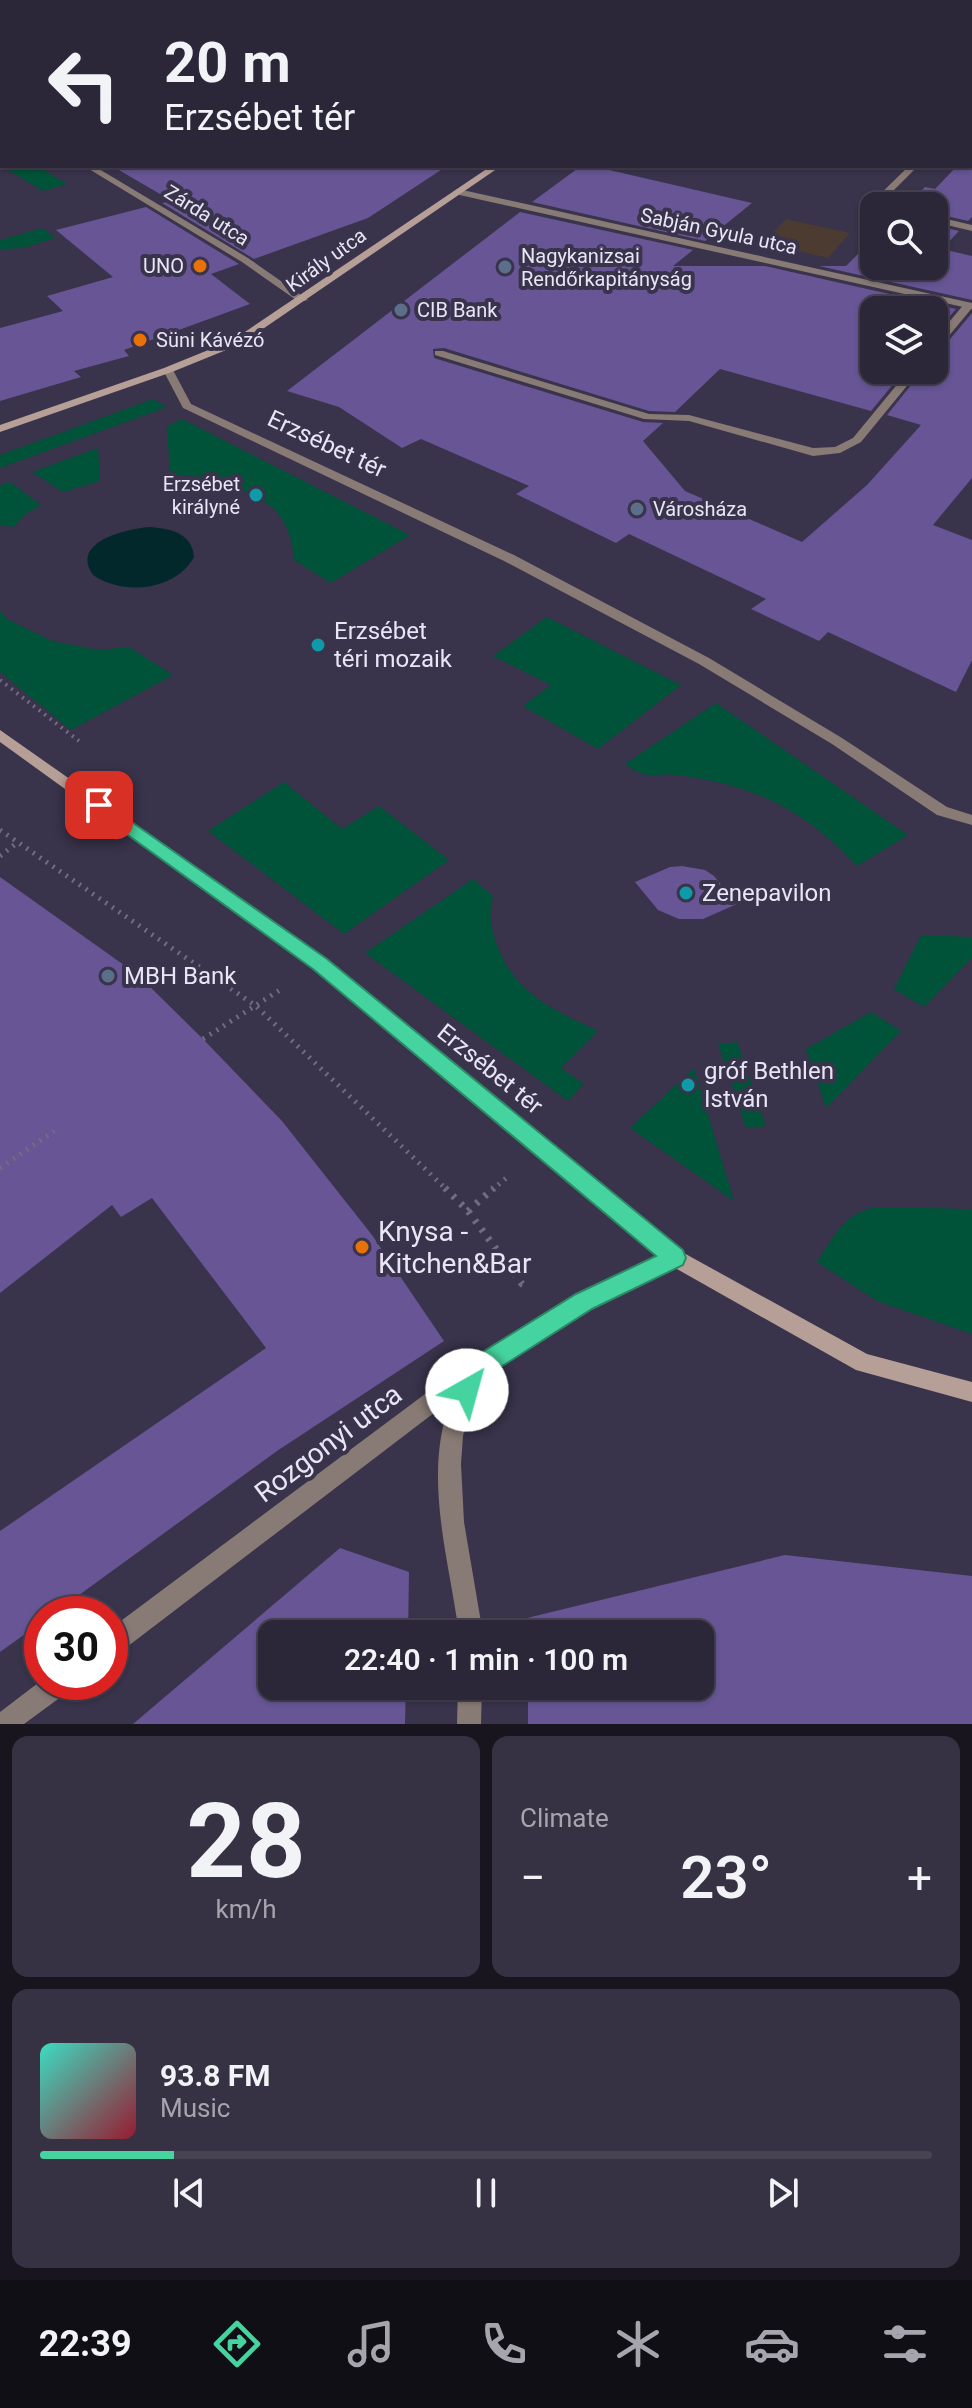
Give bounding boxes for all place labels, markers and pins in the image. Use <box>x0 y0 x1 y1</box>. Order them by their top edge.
place label: Nagykanizsai Rendőrkapitányság <box>521 244 692 291</box>
place label: UNO <box>143 254 184 278</box>
marker: UNO <box>191 257 209 275</box>
marker: Nagykanizsai Rendőrkapitányság <box>496 258 514 276</box>
place label: CIB Bank <box>417 298 498 322</box>
marker: CIB Bank <box>392 301 410 319</box>
place label: Süni Kávézó <box>156 328 264 352</box>
marker: Süni Kávézó <box>131 331 149 349</box>
place label: Erzsébet királyné <box>163 472 240 519</box>
marker: Erzsébet királyné <box>247 486 265 504</box>
place label: Városháza <box>653 497 747 521</box>
marker: Városháza <box>628 500 646 518</box>
place label: Erzsébet téri mozaik <box>334 617 453 673</box>
marker: Erzsébet téri mozaik <box>309 636 327 654</box>
pin <box>65 771 133 839</box>
place label: Zenepavilon <box>702 879 831 907</box>
marker: Zenepavilon <box>677 884 695 902</box>
place label: MBH Bank <box>124 962 237 990</box>
marker: MBH Bank <box>99 967 117 985</box>
place label: gróf Bethlen István <box>704 1057 834 1113</box>
marker: gróf Bethlen István <box>679 1076 697 1094</box>
place label: Knysa - Kitchen&Bar <box>378 1215 532 1280</box>
marker: Knysa - Kitchen&Bar <box>353 1238 371 1256</box>

